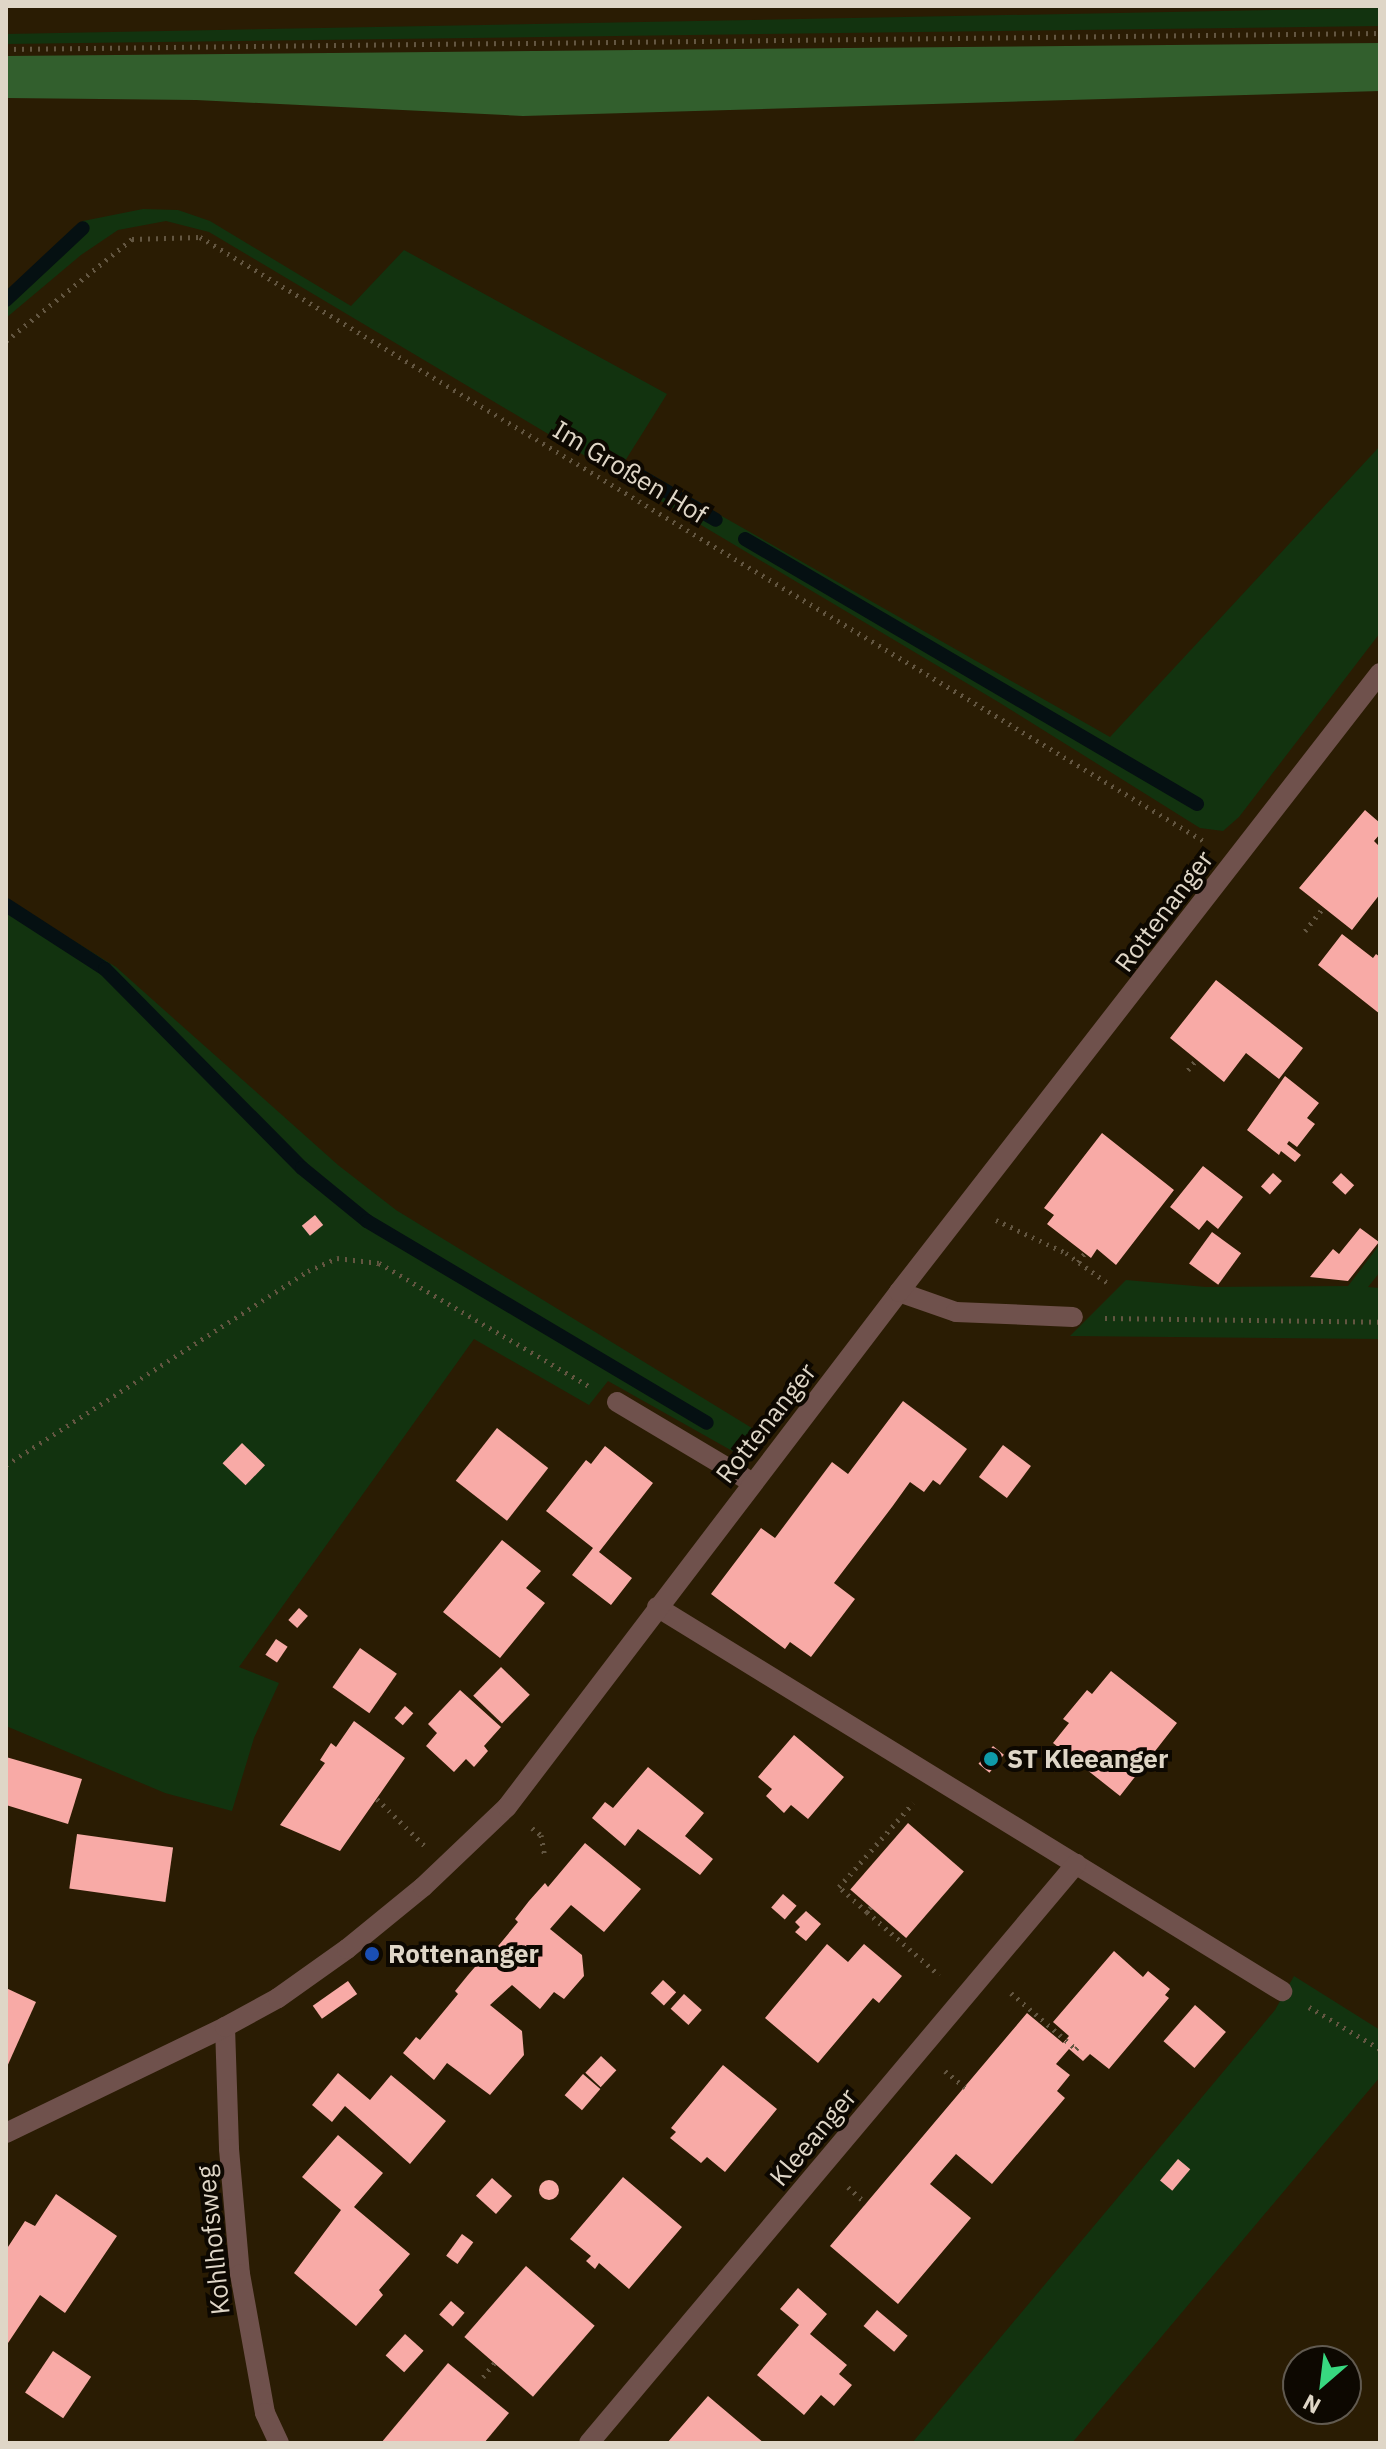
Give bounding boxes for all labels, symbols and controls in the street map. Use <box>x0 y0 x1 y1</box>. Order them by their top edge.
street label: Im Großen Hof <box>547 414 713 530</box>
street label: Rottenanger <box>1108 844 1220 978</box>
street label: Rottenanger <box>709 1357 823 1489</box>
place label: ST Kleeanger <box>1007 1743 1168 1775</box>
marker: ST Kleeanger <box>982 1750 1000 1768</box>
place label: Rottenanger <box>388 1938 539 1970</box>
marker: Rottenanger <box>363 1945 381 1963</box>
street label: Kleeanger <box>763 2082 863 2192</box>
street label: Kohlhofsweg <box>190 2164 236 2316</box>
north arrow <box>1282 2345 1362 2425</box>
text: N <box>1298 2388 1325 2421</box>

